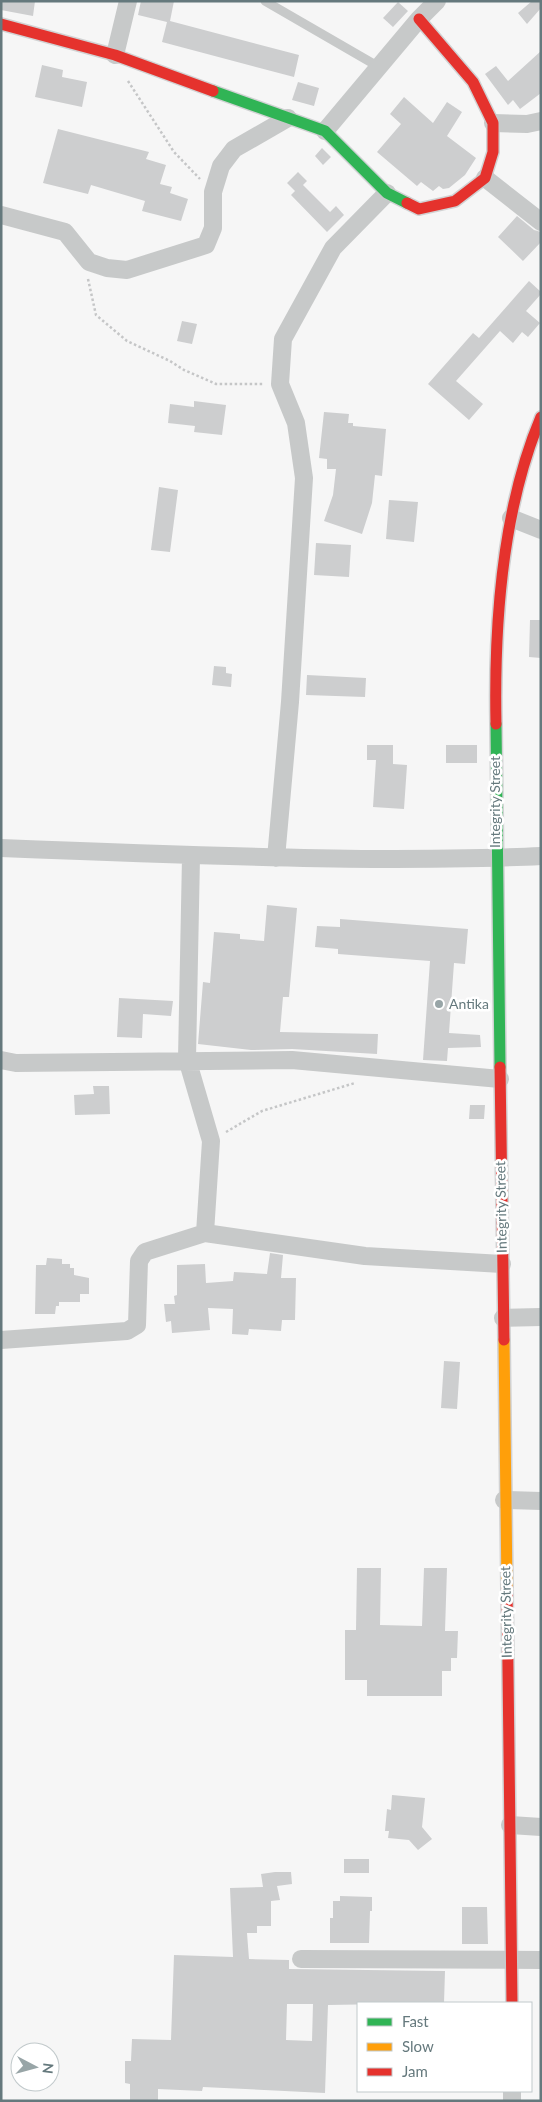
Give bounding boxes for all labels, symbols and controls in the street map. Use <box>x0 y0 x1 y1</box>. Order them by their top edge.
street label: Integrity Street <box>486 756 503 848</box>
place label: Antika <box>449 995 489 1012</box>
marker: Antika <box>433 998 445 1010</box>
street label: Integrity Street <box>491 1161 510 1253</box>
street label: Integrity Street <box>496 1566 515 1658</box>
legend <box>357 2002 532 2092</box>
text: Fast <box>402 2012 429 2030</box>
text: Slow <box>402 2037 434 2055</box>
north arrow <box>10 2042 60 2092</box>
text: N <box>39 2062 57 2075</box>
text: Jam <box>402 2062 428 2080</box>

